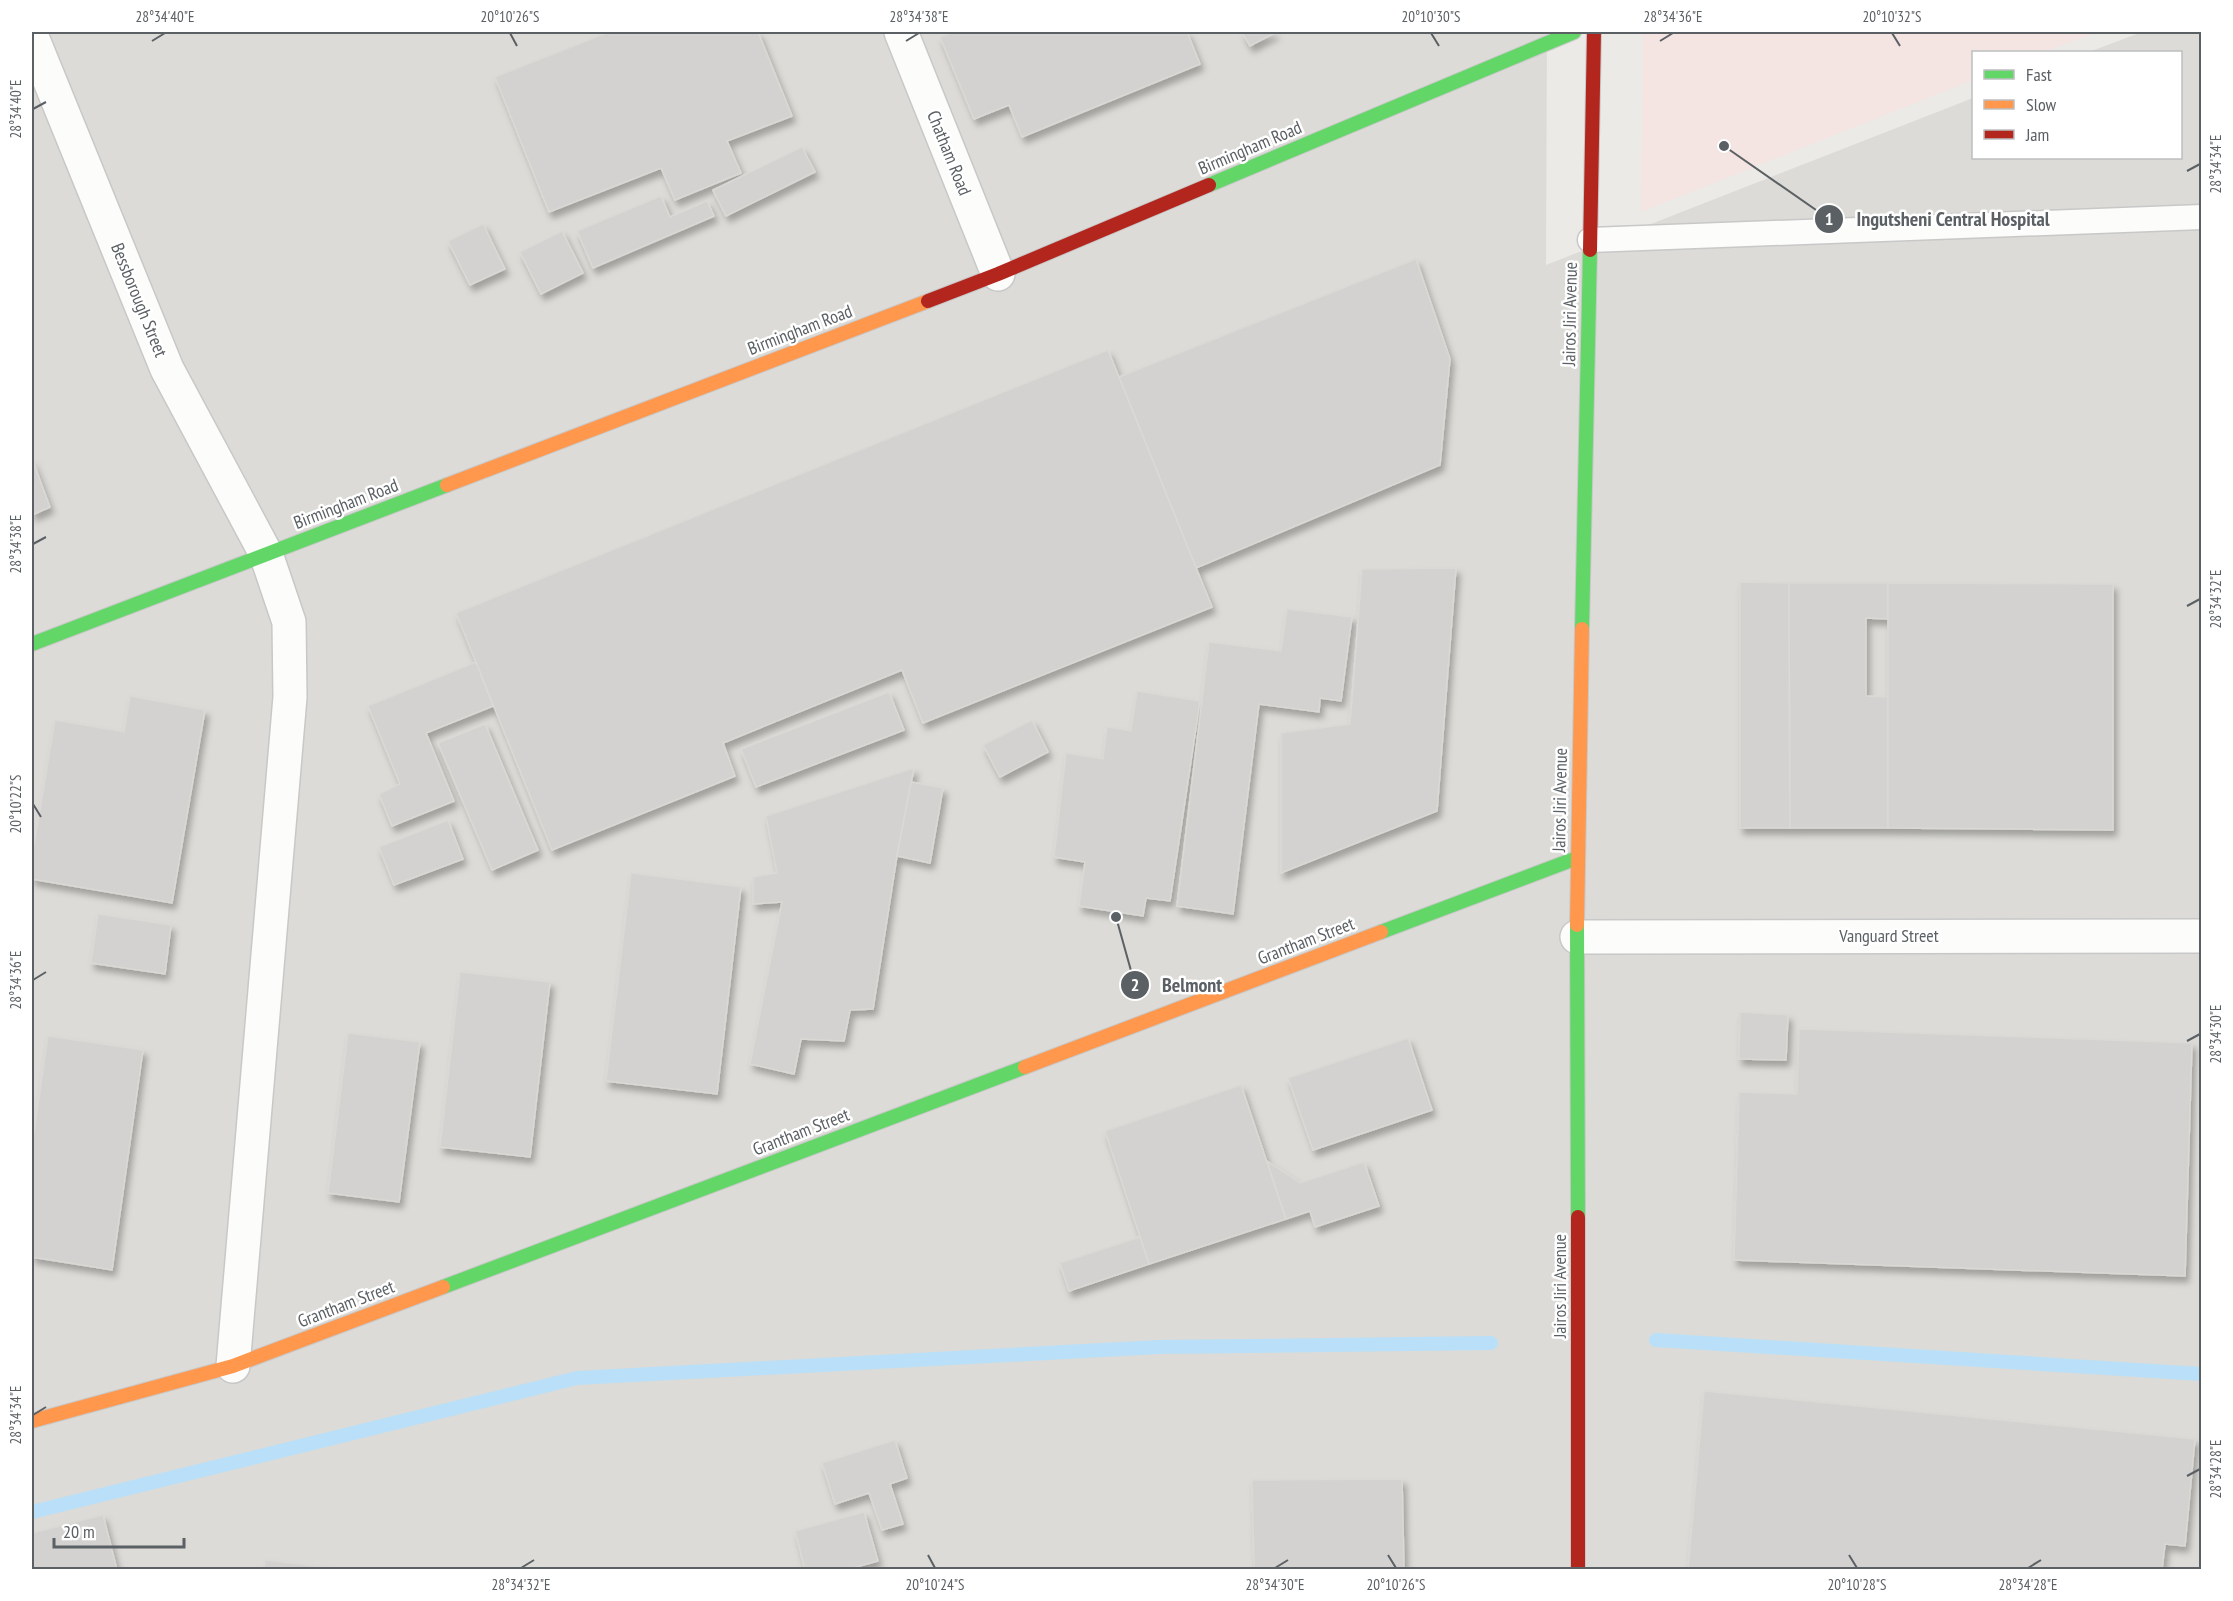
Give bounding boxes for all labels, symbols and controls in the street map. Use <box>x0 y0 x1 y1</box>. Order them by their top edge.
text: 28°34'40"E <box>135 7 195 26</box>
text: 20°10'26"S <box>480 7 540 26</box>
text: 28°34'38"E <box>889 7 949 26</box>
text: 20°10'30"S <box>1401 7 1461 26</box>
text: 28°34'36"E <box>1643 7 1703 26</box>
text: 20°10'32"S <box>1862 7 1922 26</box>
legend <box>1972 51 2182 159</box>
text: Fast <box>2026 63 2052 86</box>
text: 28°34'40"E <box>6 79 25 139</box>
text: Slow <box>2026 93 2057 116</box>
street label: Chatham Road <box>922 107 977 199</box>
street label: Birmingham Road <box>1195 115 1305 180</box>
text: Jam <box>2025 123 2049 146</box>
text: 28°34'34"E <box>2206 134 2225 194</box>
callout: Ingutsheni Central Hospital <box>1814 200 2061 238</box>
text: Ingutsheni Central Hospital <box>1856 206 2050 232</box>
text: 1 <box>1825 207 1833 230</box>
street label: Bessborough Street <box>106 239 173 360</box>
street label: Jairos Jiri Avenue <box>1557 262 1582 367</box>
street label: Birmingham Road <box>744 299 855 360</box>
street label: Birmingham Road <box>290 473 401 534</box>
text: 28°34'38"E <box>6 514 25 574</box>
text: 28°34'32"E <box>2206 569 2225 629</box>
street label: Jairos Jiri Avenue <box>1547 748 1572 853</box>
text: 20°10'22"S <box>6 774 25 834</box>
street label: Grantham Street <box>1254 912 1357 970</box>
street label: Vanguard Street <box>1838 924 1939 947</box>
text: 28°34'36"E <box>6 950 25 1010</box>
callout: Belmont <box>1120 966 1234 1004</box>
text: Belmont <box>1162 972 1222 998</box>
text: 2 <box>1131 973 1139 996</box>
text: 28°34'30"E <box>2206 1004 2225 1064</box>
street label: Grantham Street <box>749 1103 852 1161</box>
street label: Jairos Jiri Avenue <box>1548 1234 1571 1339</box>
street label: Grantham Street <box>294 1275 397 1333</box>
text: 28°34'34"E <box>6 1385 25 1445</box>
text: 28°34'28"E <box>2206 1439 2225 1499</box>
scale bar <box>54 1511 184 1549</box>
text: 20 m <box>63 1520 95 1543</box>
text: 28°34'32"E <box>491 1575 551 1594</box>
text: 20°10'24"S <box>905 1575 965 1594</box>
text: 28°34'30"E <box>1245 1575 1305 1594</box>
text: 20°10'26"S <box>1366 1575 1426 1594</box>
text: 20°10'28"S <box>1827 1575 1887 1594</box>
text: 28°34'28"E <box>1998 1575 2058 1594</box>

